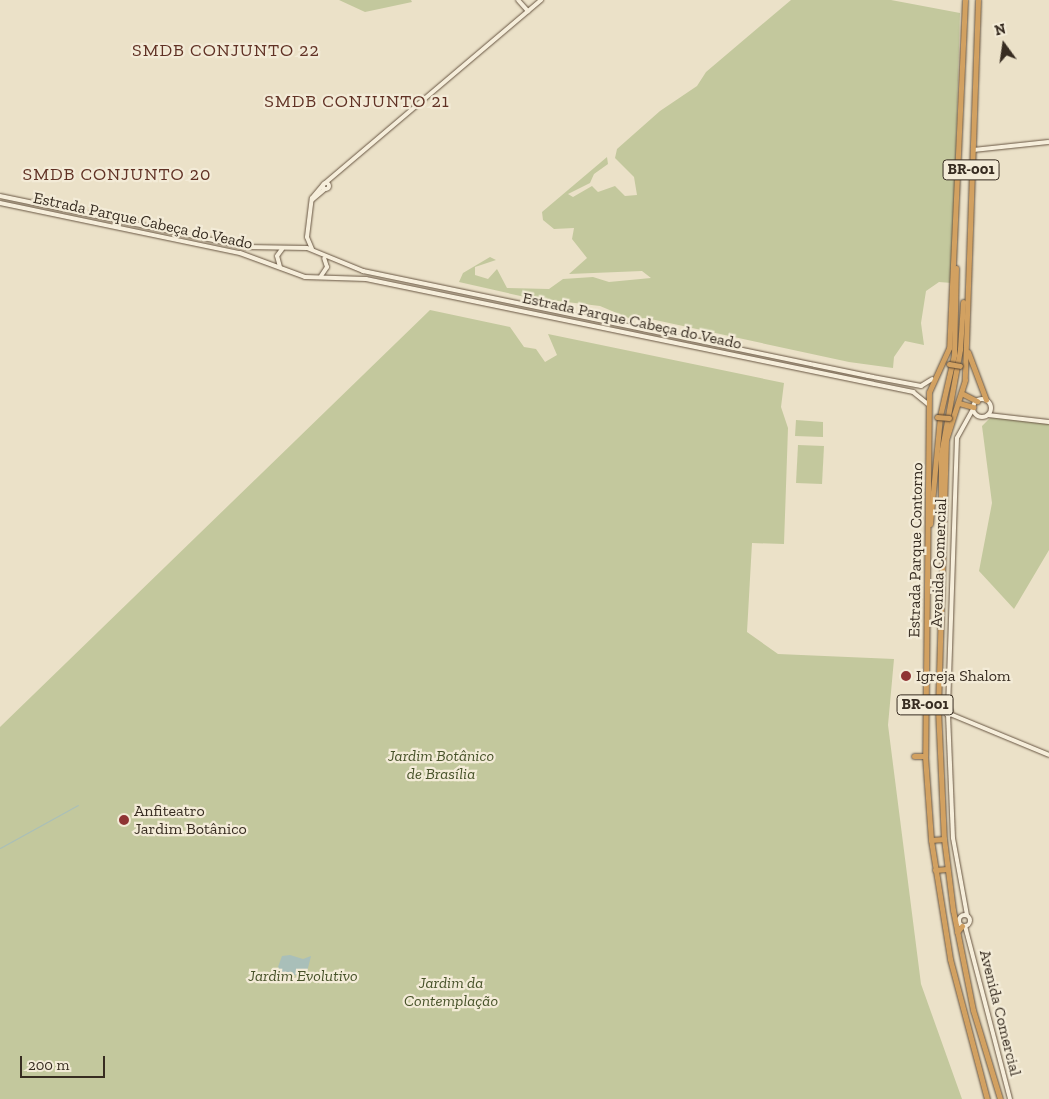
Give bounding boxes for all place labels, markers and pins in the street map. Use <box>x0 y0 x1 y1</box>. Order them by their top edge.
place label: Igreja Shalom <box>916 666 1011 686</box>
marker: Igreja Shalom <box>900 670 912 682</box>
place label: Anfiteatro Jardim Botânico <box>134 801 247 839</box>
marker: Anfiteatro Jardim Botânico <box>118 814 130 826</box>

